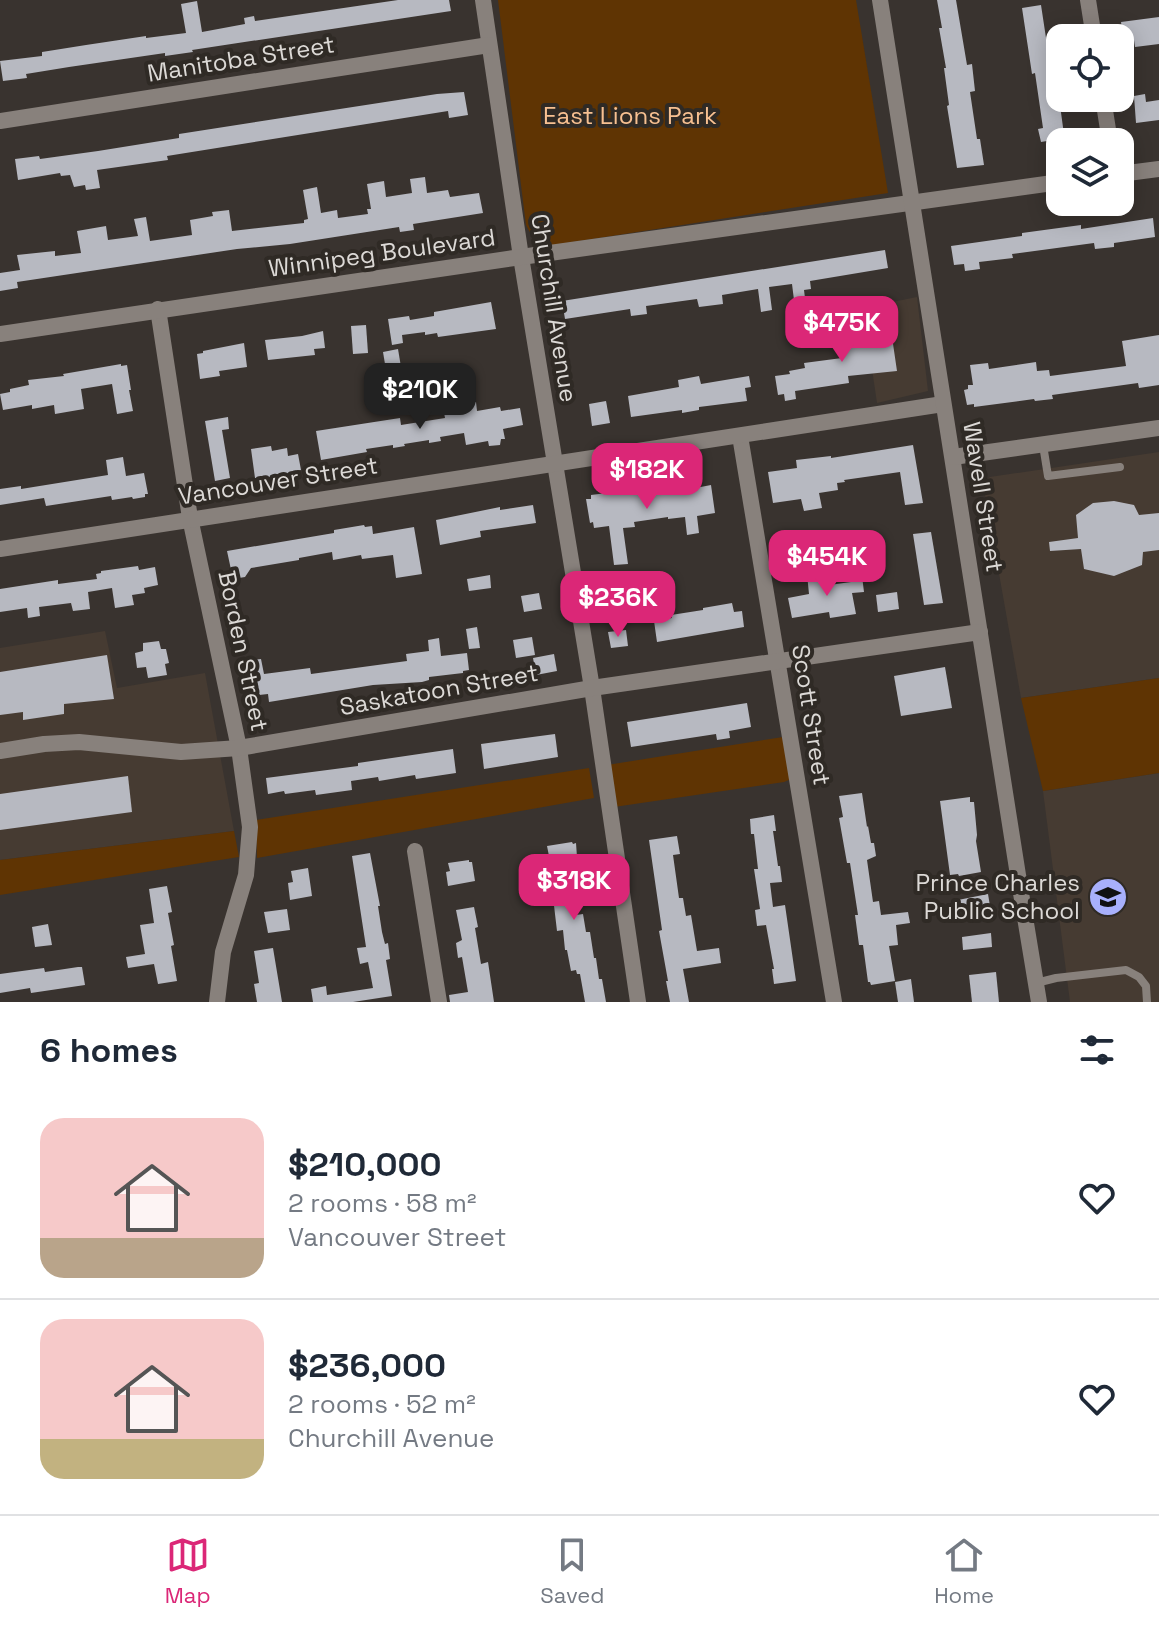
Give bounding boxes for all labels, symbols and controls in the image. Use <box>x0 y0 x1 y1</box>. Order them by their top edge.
map controls <box>1046 24 1134 216</box>
button: locate <box>1046 24 1134 112</box>
street label: Manitoba Street <box>145 28 337 89</box>
park label: East Lions Park <box>543 100 717 131</box>
button: layers <box>1046 128 1134 216</box>
street label: Churchill Avenue <box>524 211 585 404</box>
street label: Winnipeg Boulevard <box>266 221 497 284</box>
pin: $475K <box>786 296 898 364</box>
text: $475K <box>803 305 881 339</box>
pin: $210K <box>364 363 476 431</box>
text: $210K <box>382 372 458 406</box>
street label: Wavell Street <box>956 420 1011 574</box>
pin: $182K <box>591 443 703 511</box>
street label: Vancouver Street <box>176 449 380 512</box>
text: $182K <box>610 452 684 486</box>
pin: $454K <box>771 530 883 598</box>
text: $454K <box>787 539 867 573</box>
street label: Borden Street <box>211 568 276 734</box>
pin: $236K <box>562 571 674 639</box>
text: $236K <box>578 580 658 614</box>
street label: Scott Street <box>785 642 838 788</box>
street label: Saskatoon Street <box>337 657 541 722</box>
pin: $318K <box>518 854 630 922</box>
text: $318K <box>537 863 611 897</box>
place label: Prince Charles Public School <box>916 867 1080 926</box>
school or university icon: Prince Charles Public School <box>1087 876 1129 918</box>
icon: filters <box>1075 1028 1119 1072</box>
text: 6 homes <box>40 1029 178 1072</box>
text: $210,000 <box>288 1143 441 1186</box>
icon: home <box>104 1150 200 1246</box>
icon: heart <box>1075 1176 1119 1220</box>
text: 2 rooms · 58 m² <box>288 1186 476 1220</box>
text: Vancouver Street <box>288 1220 506 1254</box>
text: $236,000 <box>288 1344 446 1387</box>
icon: home <box>104 1351 200 1447</box>
icon: heart <box>1075 1377 1119 1421</box>
text: 2 rooms · 52 m² <box>288 1387 476 1421</box>
text: Churchill Avenue <box>288 1421 494 1455</box>
tab: Map <box>165 1533 211 1609</box>
tab: Saved <box>540 1533 605 1609</box>
tab: Home <box>934 1533 994 1609</box>

